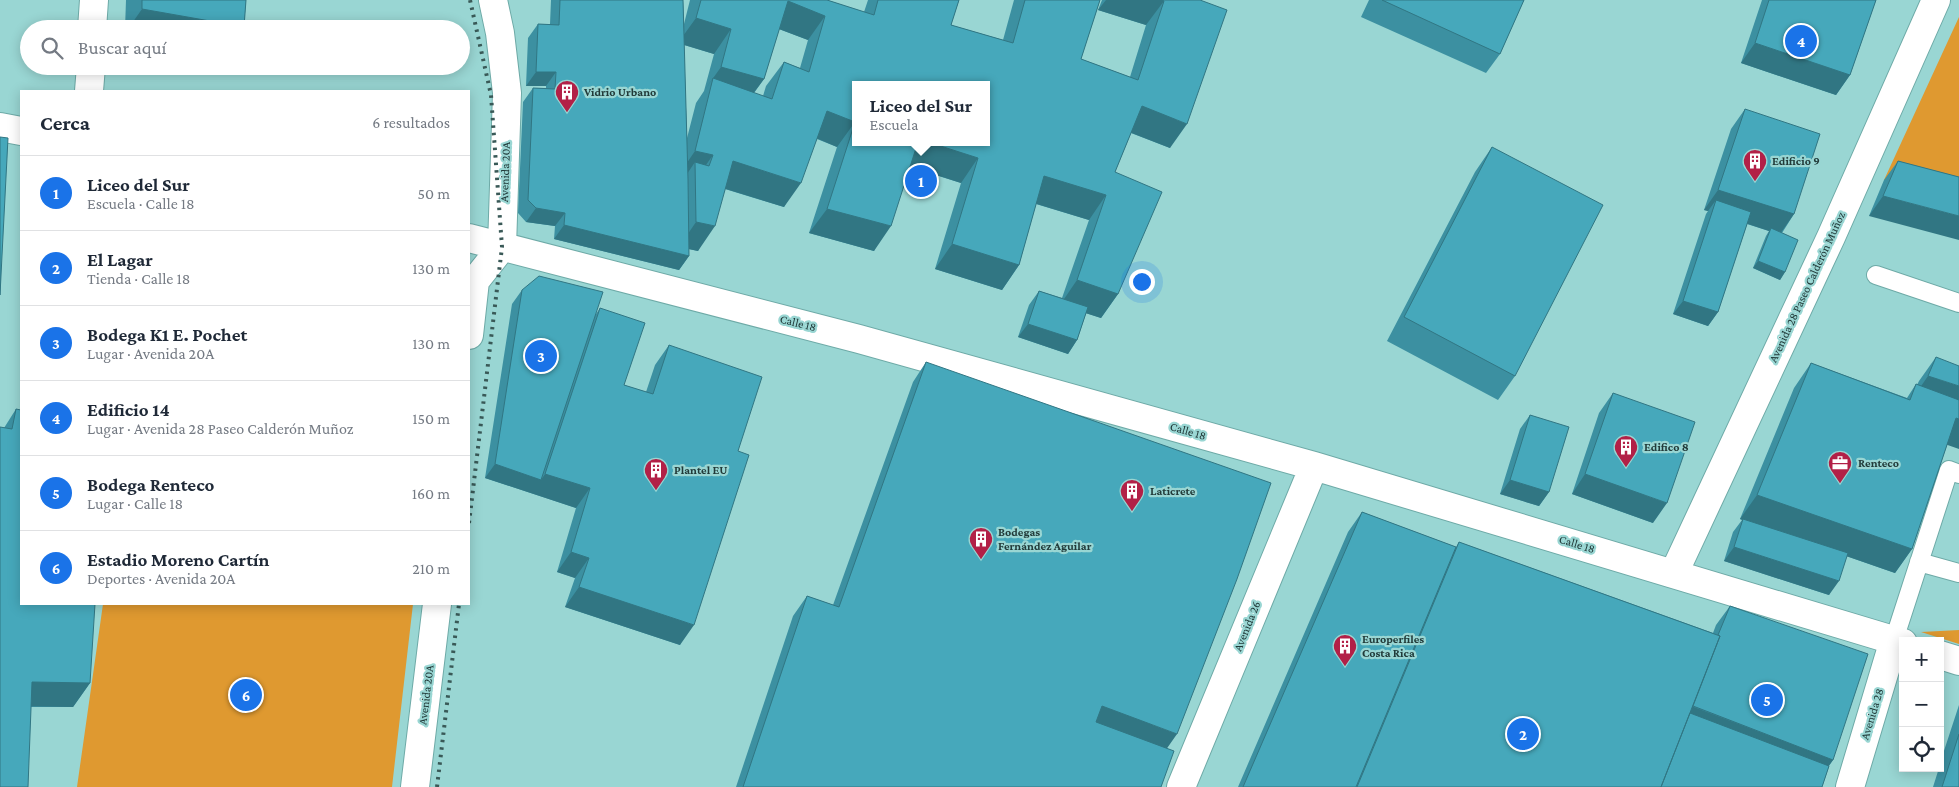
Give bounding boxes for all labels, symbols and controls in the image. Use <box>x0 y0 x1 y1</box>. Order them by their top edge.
search box <box>20 20 470 75</box>
pin: 4 <box>1785 22 1817 60</box>
icon: search <box>38 34 66 62</box>
text: Buscar aquí <box>78 37 167 58</box>
building icon: Vidrio Urbano <box>554 79 580 113</box>
popup <box>852 81 990 146</box>
place label: Vidrio Urbano <box>583 85 656 99</box>
text: Liceo del Sur <box>870 95 972 116</box>
text: Cerca <box>40 111 90 135</box>
text: 6 resultados <box>372 114 450 131</box>
text: Escuela <box>870 116 918 133</box>
street label: Avenida 20A <box>497 141 513 202</box>
building icon: Edificio 9 <box>1742 148 1768 182</box>
place label: Edificio 9 <box>1772 154 1820 168</box>
pin: 1 <box>905 162 937 200</box>
text: Liceo del Sur <box>87 174 190 195</box>
text: 1 <box>53 185 59 202</box>
text: 50 m <box>418 185 450 202</box>
text: Escuela · Calle 18 <box>87 195 195 212</box>
street label: Avenida 28 Paseo Calderón Muñoz <box>1766 209 1848 365</box>
text: El Lagar <box>87 249 153 270</box>
text: 2 <box>52 260 60 277</box>
text: 130 m <box>412 260 450 277</box>
your location <box>1129 269 1155 295</box>
text: Tienda · Calle 18 <box>87 270 190 287</box>
street label: Calle 18 <box>778 312 818 334</box>
text: Bodega K1 E. Pochet <box>87 324 247 345</box>
text: 3 <box>52 335 60 352</box>
text: 130 m <box>412 335 450 352</box>
pin: 3 <box>525 337 557 375</box>
text: Lugar · Avenida 20A <box>87 345 214 362</box>
text: Edificio 14 <box>87 399 170 420</box>
text: 4 <box>52 410 60 427</box>
text: 150 m <box>412 410 450 427</box>
street label: Calle 18 <box>1168 419 1208 443</box>
text: Lugar · Avenida 28 Paseo Calderón Muñoz <box>87 420 354 437</box>
building icon: Edifico 8 <box>1613 434 1639 468</box>
place label: Edifico 8 <box>1644 440 1689 454</box>
office icon: Renteco <box>1827 450 1853 484</box>
place label: Renteco <box>1858 456 1899 470</box>
building icon: Plantel EU <box>643 457 669 491</box>
place label: Plantel EU <box>674 463 727 477</box>
text: Bodega Renteco <box>87 474 215 495</box>
building icon: Laticrete <box>1119 478 1145 512</box>
place label: Laticrete <box>1150 484 1196 498</box>
text: 5 <box>52 485 60 502</box>
text: 160 m <box>412 485 450 502</box>
text: Lugar · Calle 18 <box>87 495 183 512</box>
place label: Bodegas Fernández Aguilar <box>998 525 1092 553</box>
building icon: Bodegas Fernández Aguilar <box>968 526 994 560</box>
street label: Calle 18 <box>1557 532 1597 556</box>
text: Estadio Moreno Cartín <box>87 549 269 570</box>
text: 6 <box>52 560 60 577</box>
text: 210 m <box>412 560 450 577</box>
text: Deportes · Avenida 20A <box>87 570 235 587</box>
street label: Avenida 26 <box>1231 599 1263 653</box>
place label: Europerfiles Costa Rica <box>1362 632 1424 660</box>
building icon: Europerfiles Costa Rica <box>1332 633 1358 667</box>
map controls <box>1899 637 1944 772</box>
button: + <box>1899 637 1944 682</box>
street label: Avenida 20A <box>415 664 437 726</box>
pin: 6 <box>230 676 262 714</box>
pin: 5 <box>1751 681 1783 719</box>
button: − <box>1899 682 1944 727</box>
street label: Avenida 28 <box>1858 687 1886 741</box>
pin: 2 <box>1507 715 1539 753</box>
button: locate <box>1899 727 1944 772</box>

